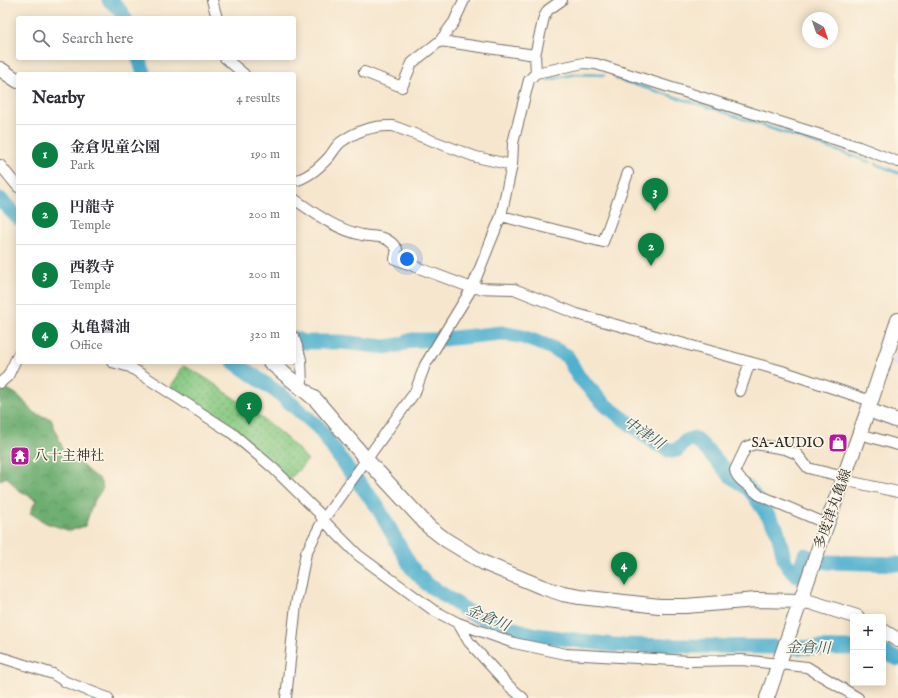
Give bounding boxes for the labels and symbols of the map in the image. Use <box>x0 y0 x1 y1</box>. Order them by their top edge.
north arrow <box>802 12 838 48</box>
pin: 3 <box>642 178 668 211</box>
pin: 2 <box>638 233 664 266</box>
your location <box>397 249 417 269</box>
pin: 1 <box>236 392 262 425</box>
water label: 中津川 <box>620 413 670 455</box>
shop icon: SA-AUDIO <box>827 432 849 454</box>
place label: SA-AUDIO <box>752 434 824 452</box>
temple icon: 八十主神社 <box>9 445 31 467</box>
place label: 八十主神社 <box>34 447 104 465</box>
street label: 多度津丸亀線 <box>810 466 856 552</box>
pin: 4 <box>611 552 637 585</box>
water label: 金倉川 <box>464 600 514 636</box>
water label: 金倉川 <box>785 638 833 658</box>

